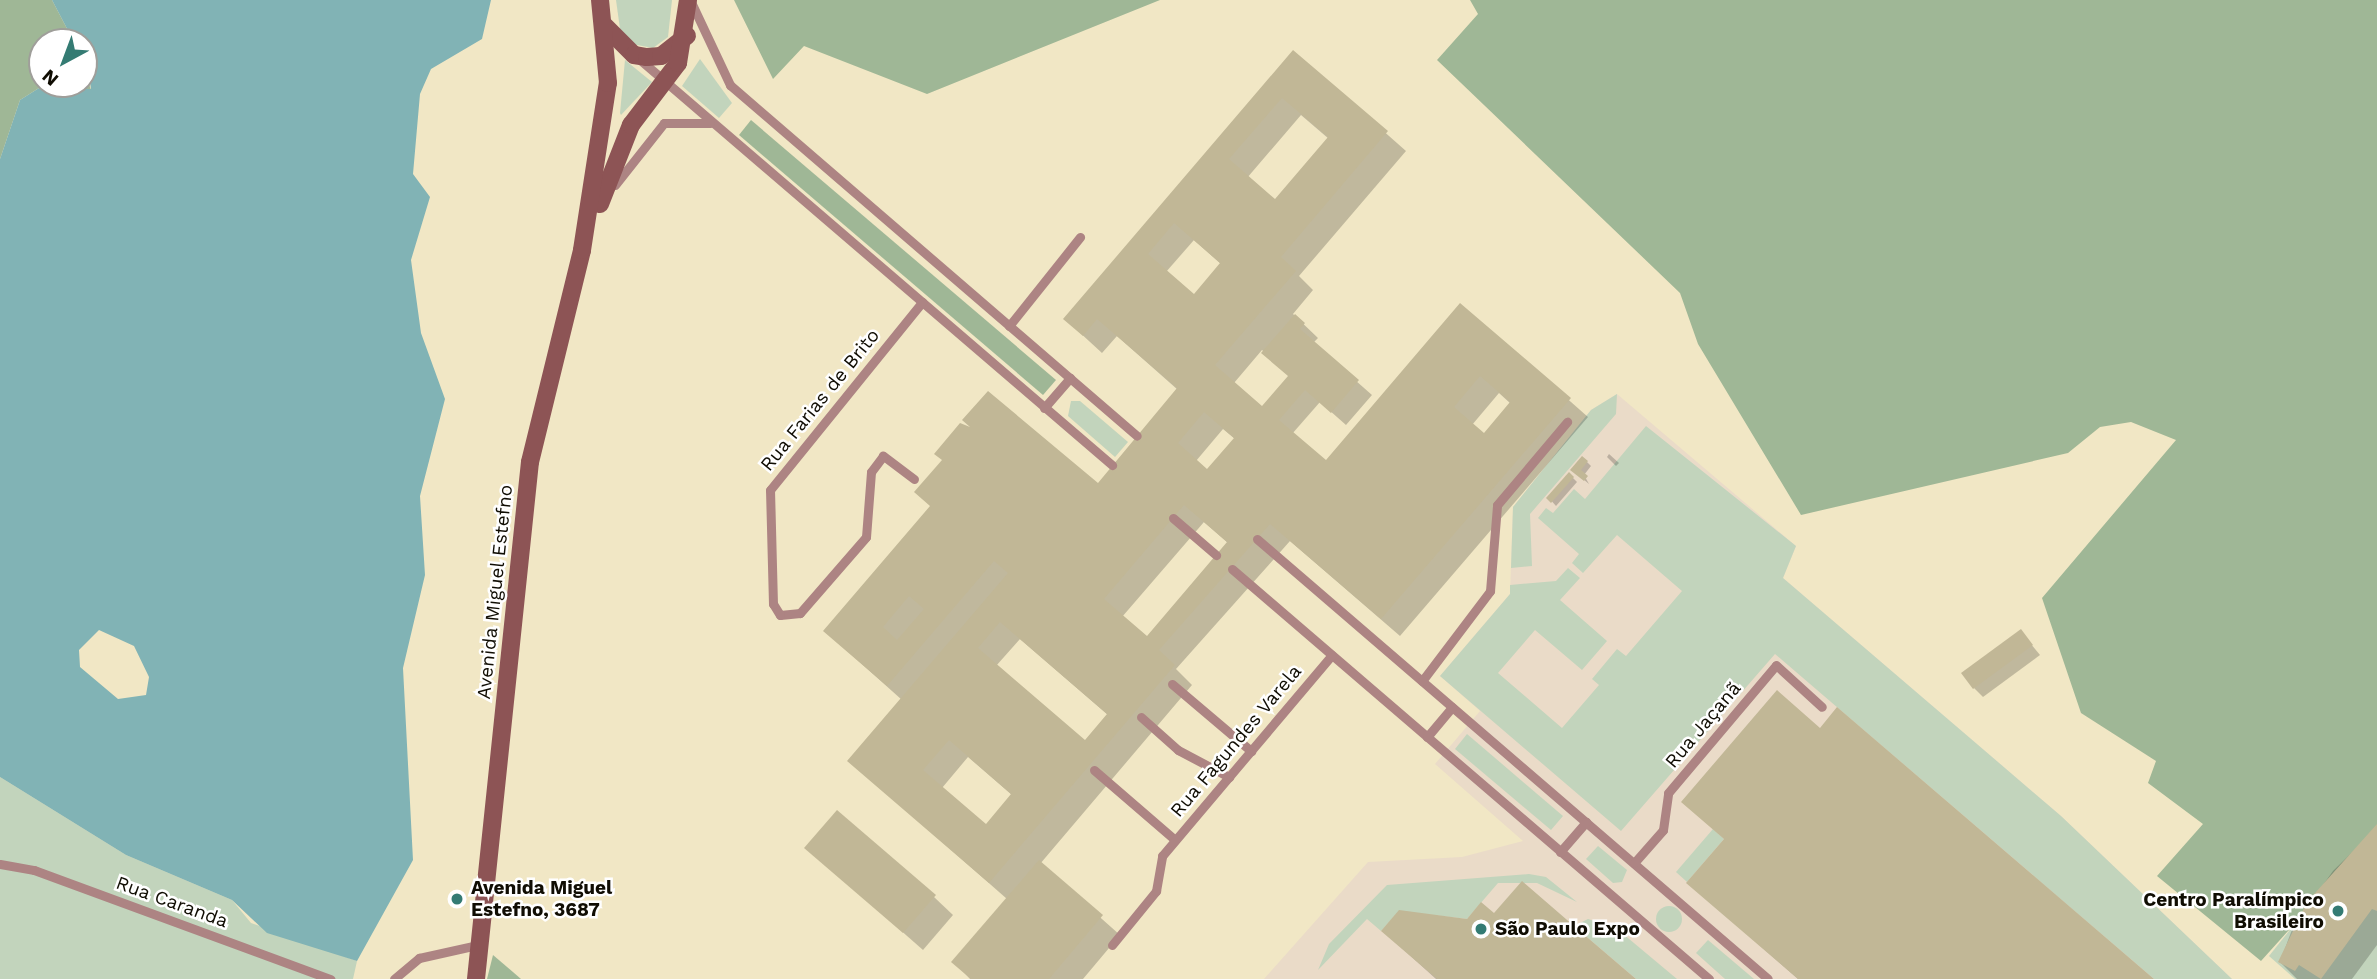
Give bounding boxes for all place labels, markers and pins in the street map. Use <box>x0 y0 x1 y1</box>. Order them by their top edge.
place label: Avenida Miguel Estefno, 3687 <box>471 877 613 921</box>
place label: Centro Paralímpico Brasileiro <box>2143 889 2324 933</box>
marker: Avenida Miguel Estefno, 3687 <box>449 891 465 907</box>
marker: Centro Paralímpico Brasileiro <box>2330 903 2346 919</box>
place label: São Paulo Expo <box>1495 918 1640 940</box>
marker: São Paulo Expo <box>1473 921 1489 937</box>

